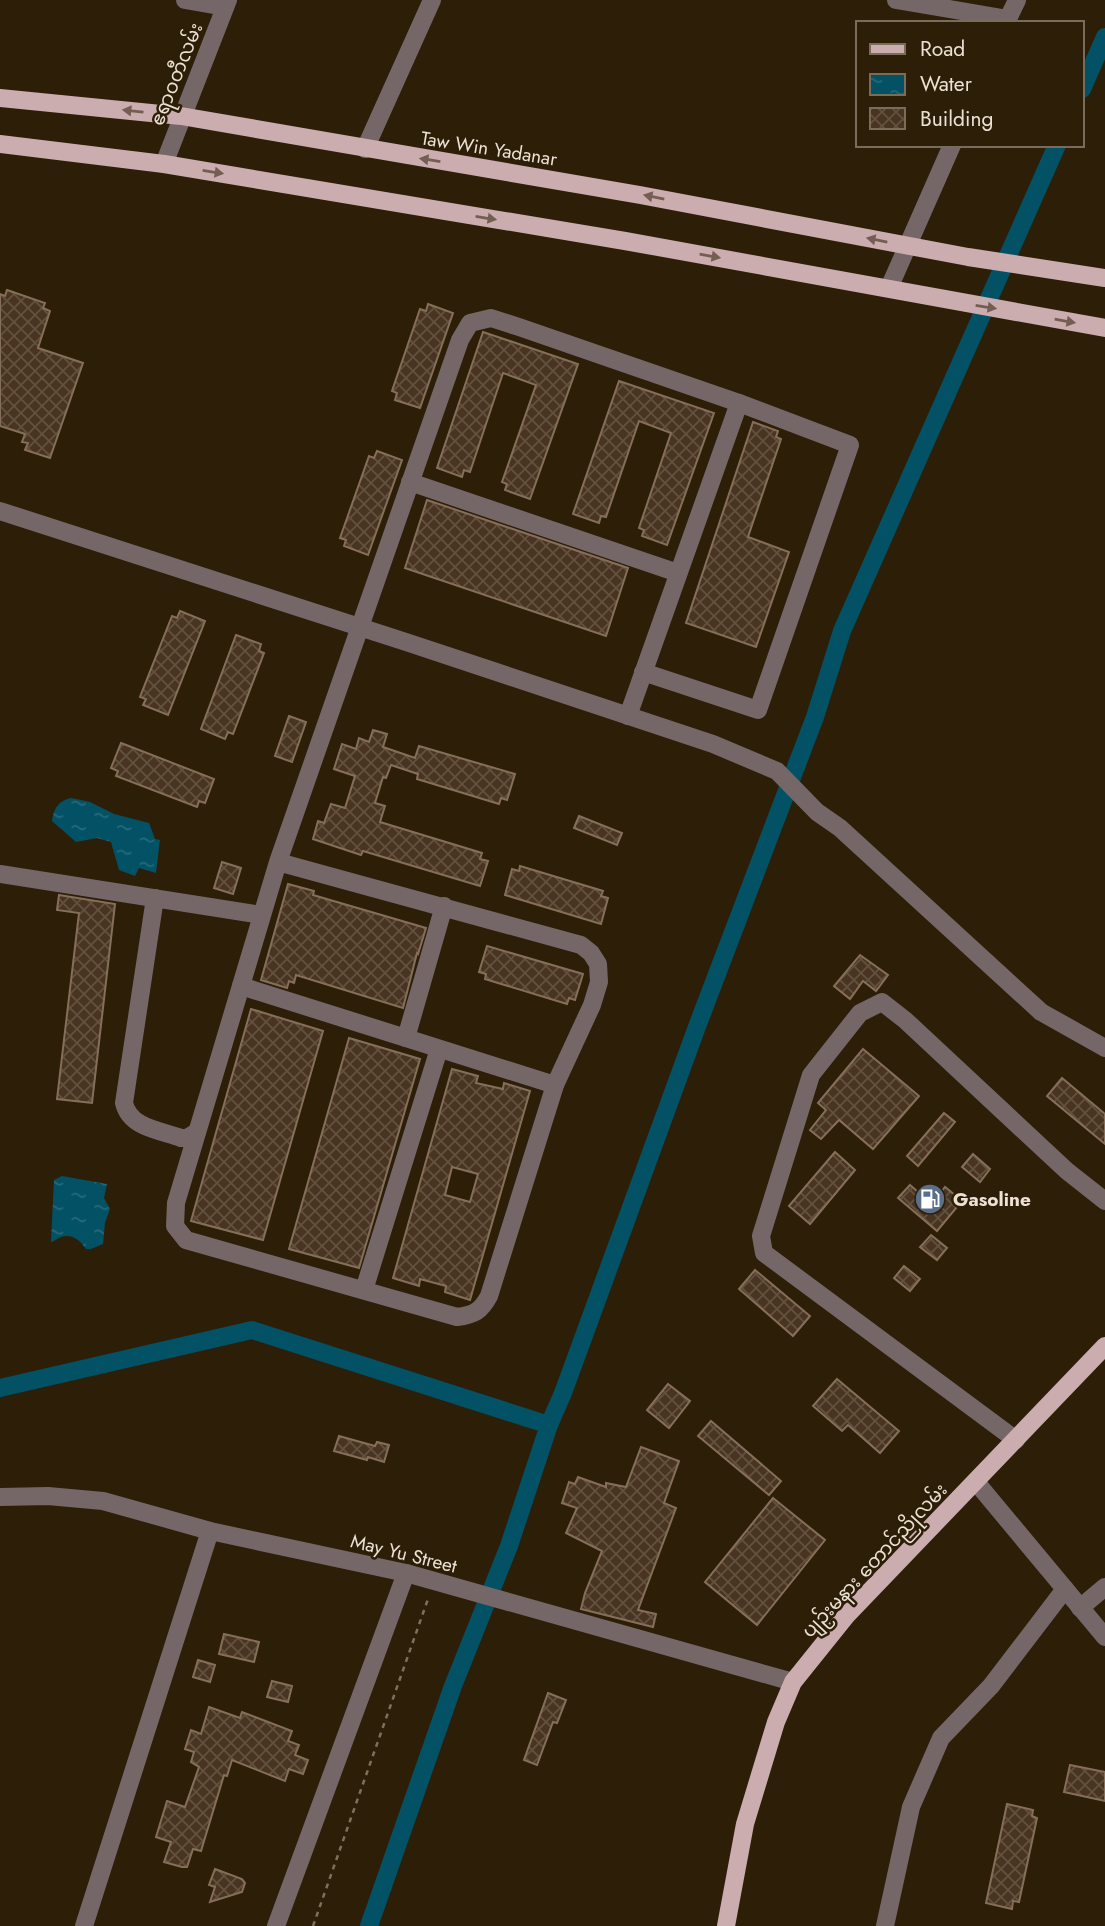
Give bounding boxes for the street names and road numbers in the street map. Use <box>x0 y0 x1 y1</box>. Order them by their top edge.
street label: ဧရာဝတီလမ်း <box>143 18 211 130</box>
street label: Taw Win Yadanar <box>419 124 559 173</box>
street label: ပျဉ်းမနား တောင်ညိုလမ်း <box>795 1476 955 1645</box>
street label: May Yu Street <box>348 1527 460 1580</box>

